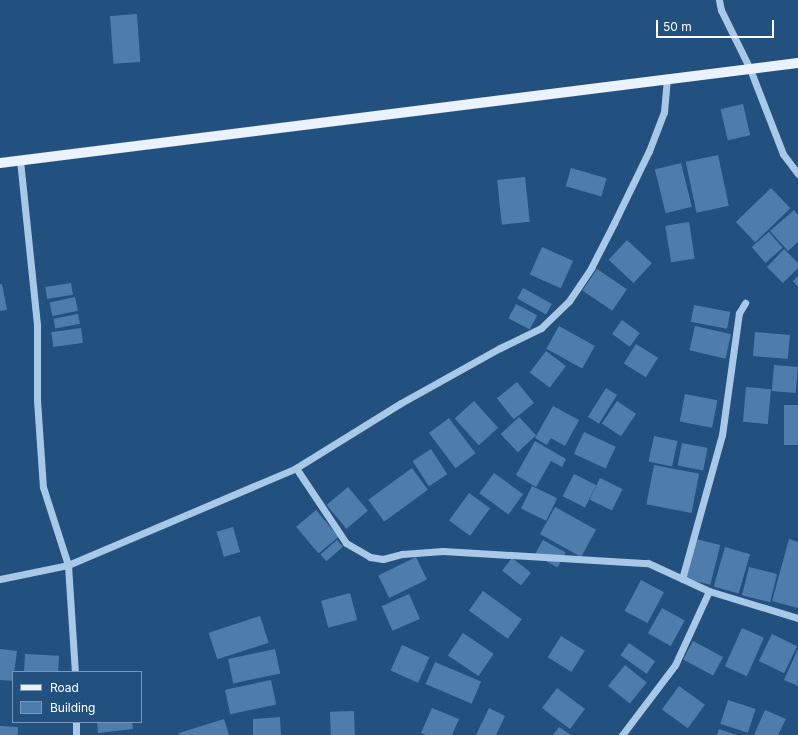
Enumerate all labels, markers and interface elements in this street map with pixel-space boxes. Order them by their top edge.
scale bar [658,12,776,38]
text: 50 m [663,19,692,34]
legend [12,671,142,723]
text: Road [50,680,79,695]
text: Building [50,700,95,715]

